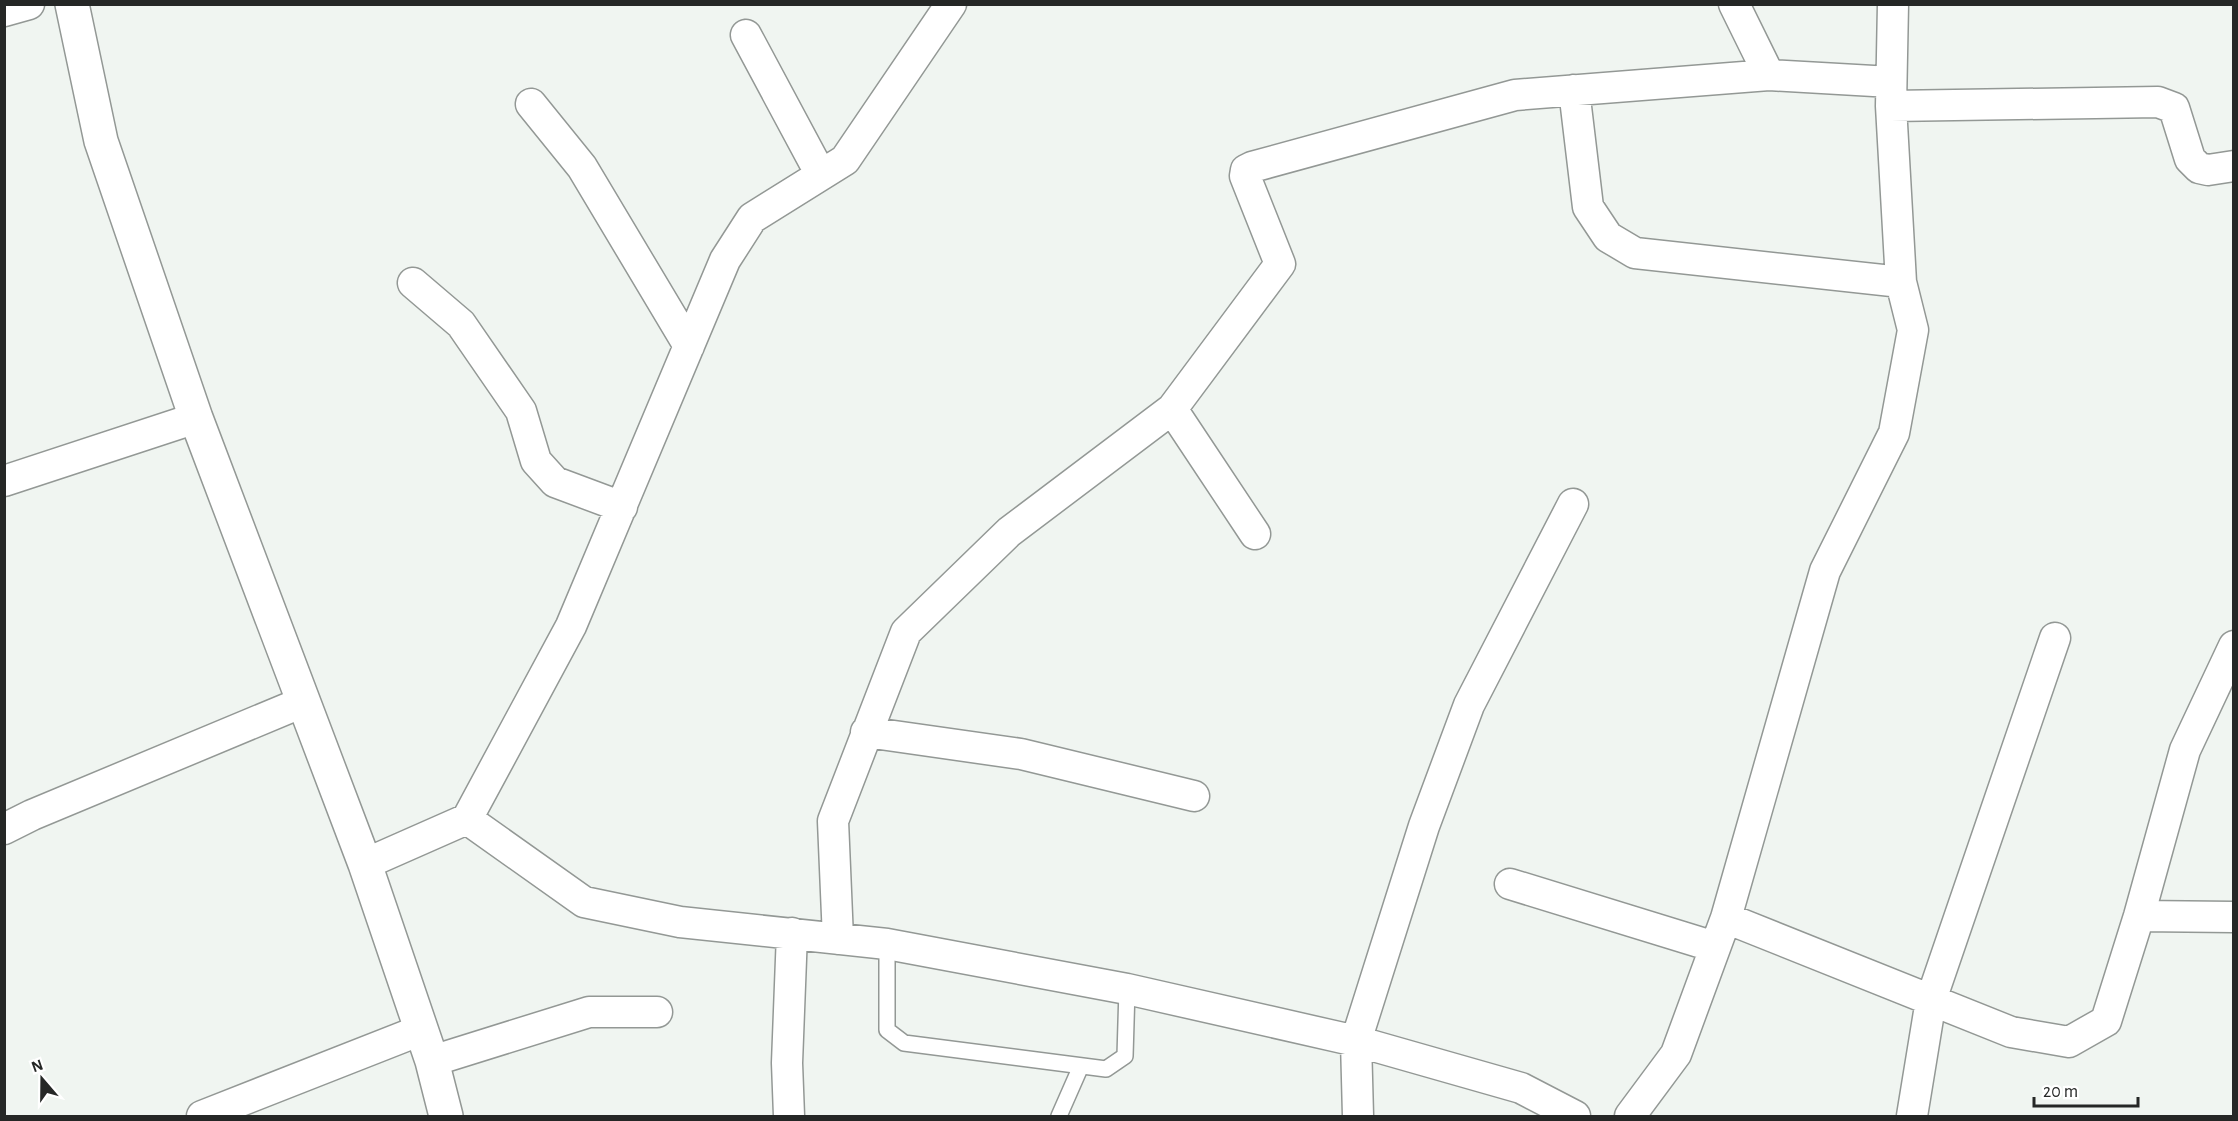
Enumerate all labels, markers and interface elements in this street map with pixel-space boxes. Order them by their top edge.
north arrow [12,1049,72,1109]
text: N [29,1056,45,1075]
scale bar [2034,1070,2138,1108]
text: 20 m [2043,1083,2078,1101]

